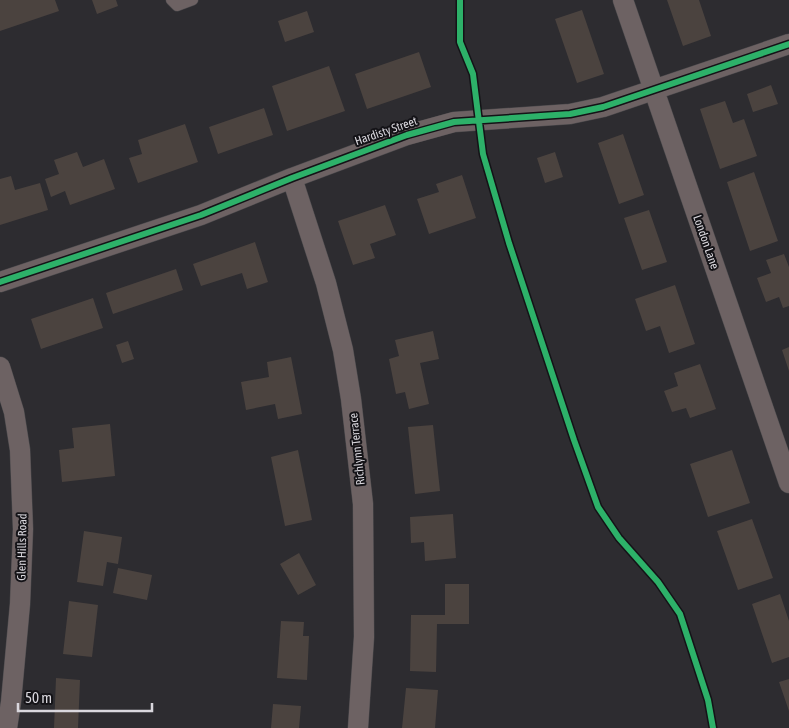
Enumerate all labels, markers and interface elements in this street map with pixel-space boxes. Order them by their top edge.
street label: Hardisty Street [353,114,420,148]
street label: London Lane [690,213,722,271]
street label: Richlynn Terrace [346,412,368,486]
street label: Glen Hills Road [14,513,30,581]
scale bar [18,680,151,712]
text: 50 m [25,689,52,706]

